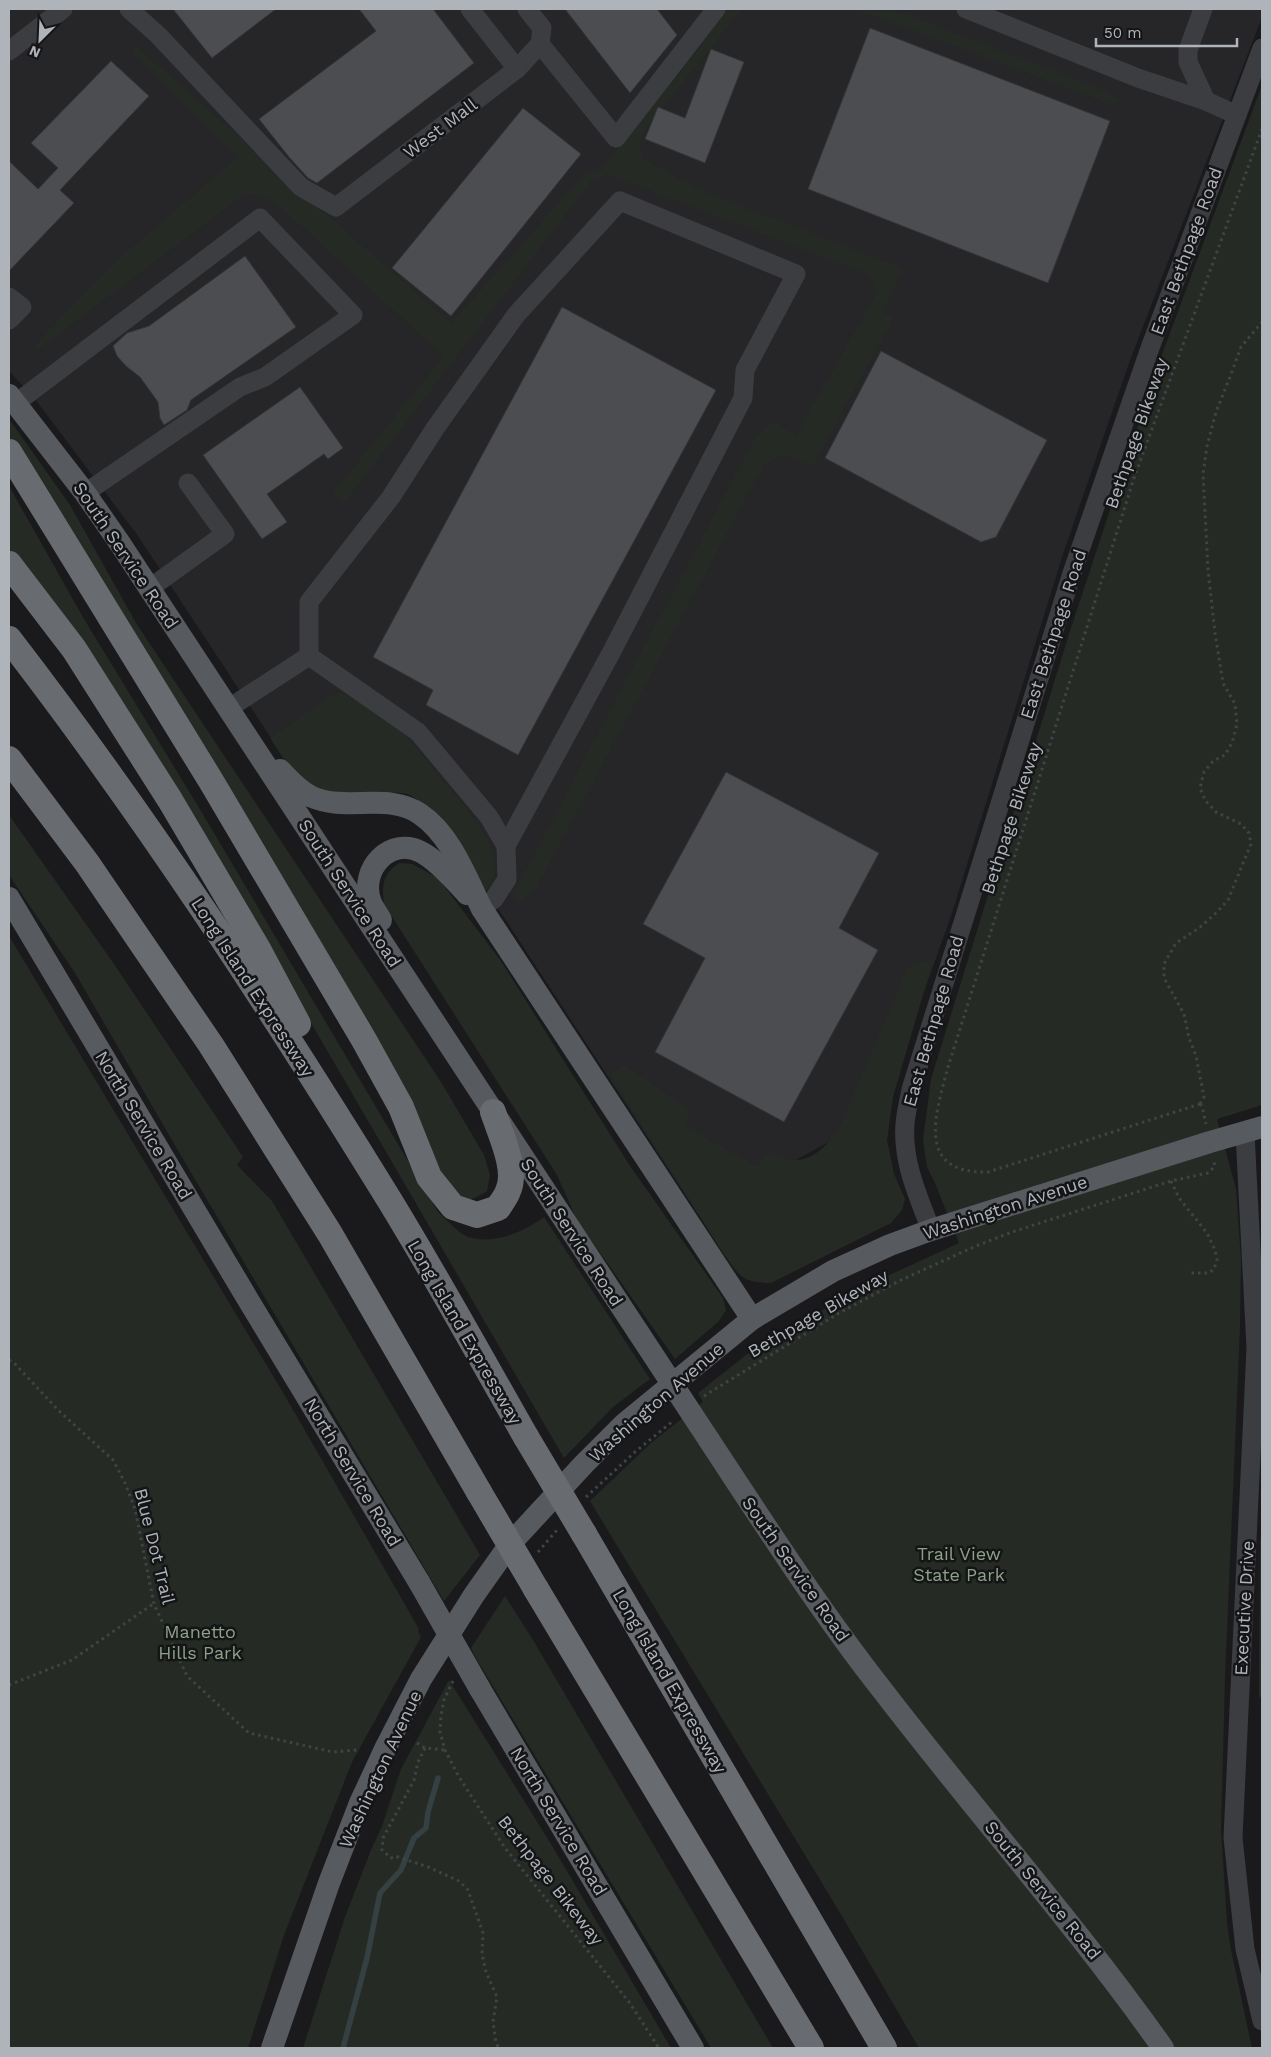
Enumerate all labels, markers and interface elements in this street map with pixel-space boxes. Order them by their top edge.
north arrow [15,15,65,65]
scale bar [1096,15,1237,47]
text: 50 m [1104,24,1141,42]
text: N [27,42,43,61]
street label: West Mall [399,93,481,162]
street label: East Bethpage Road [1146,164,1226,338]
street label: Bethpage Bikeway [1100,354,1172,511]
street label: South Service Road [69,478,183,632]
street label: East Bethpage Road [1016,547,1090,721]
street label: Bethpage Bikeway [977,739,1046,897]
street label: South Service Road [294,815,406,971]
street label: Long Island Expressway [187,894,319,1081]
street label: East Bethpage Road [899,933,967,1109]
street label: North Service Road [91,1047,197,1203]
street label: South Service Road [516,1154,628,1310]
street label: Washington Avenue [920,1171,1090,1243]
street label: Long Island Expressway [404,1236,527,1428]
street label: Bethpage Bikeway [744,1264,893,1362]
street label: Washington Avenue [584,1338,728,1466]
street label: North Service Road [300,1394,406,1550]
street label: Blue Dot Trail [130,1486,180,1607]
street label: South Service Road [738,1492,854,1646]
street label: Executive Drive [1230,1540,1258,1676]
park label: Trail View State Park [913,1543,1005,1585]
street label: Long Island Expressway [609,1585,732,1777]
park label: Manetto Hills Park [158,1621,242,1663]
street label: Washington Avenue [334,1687,426,1851]
street label: North Service Road [506,1743,612,1899]
street label: Bethpage Bikeway [494,1811,609,1949]
street label: South Service Road [981,1816,1105,1964]

